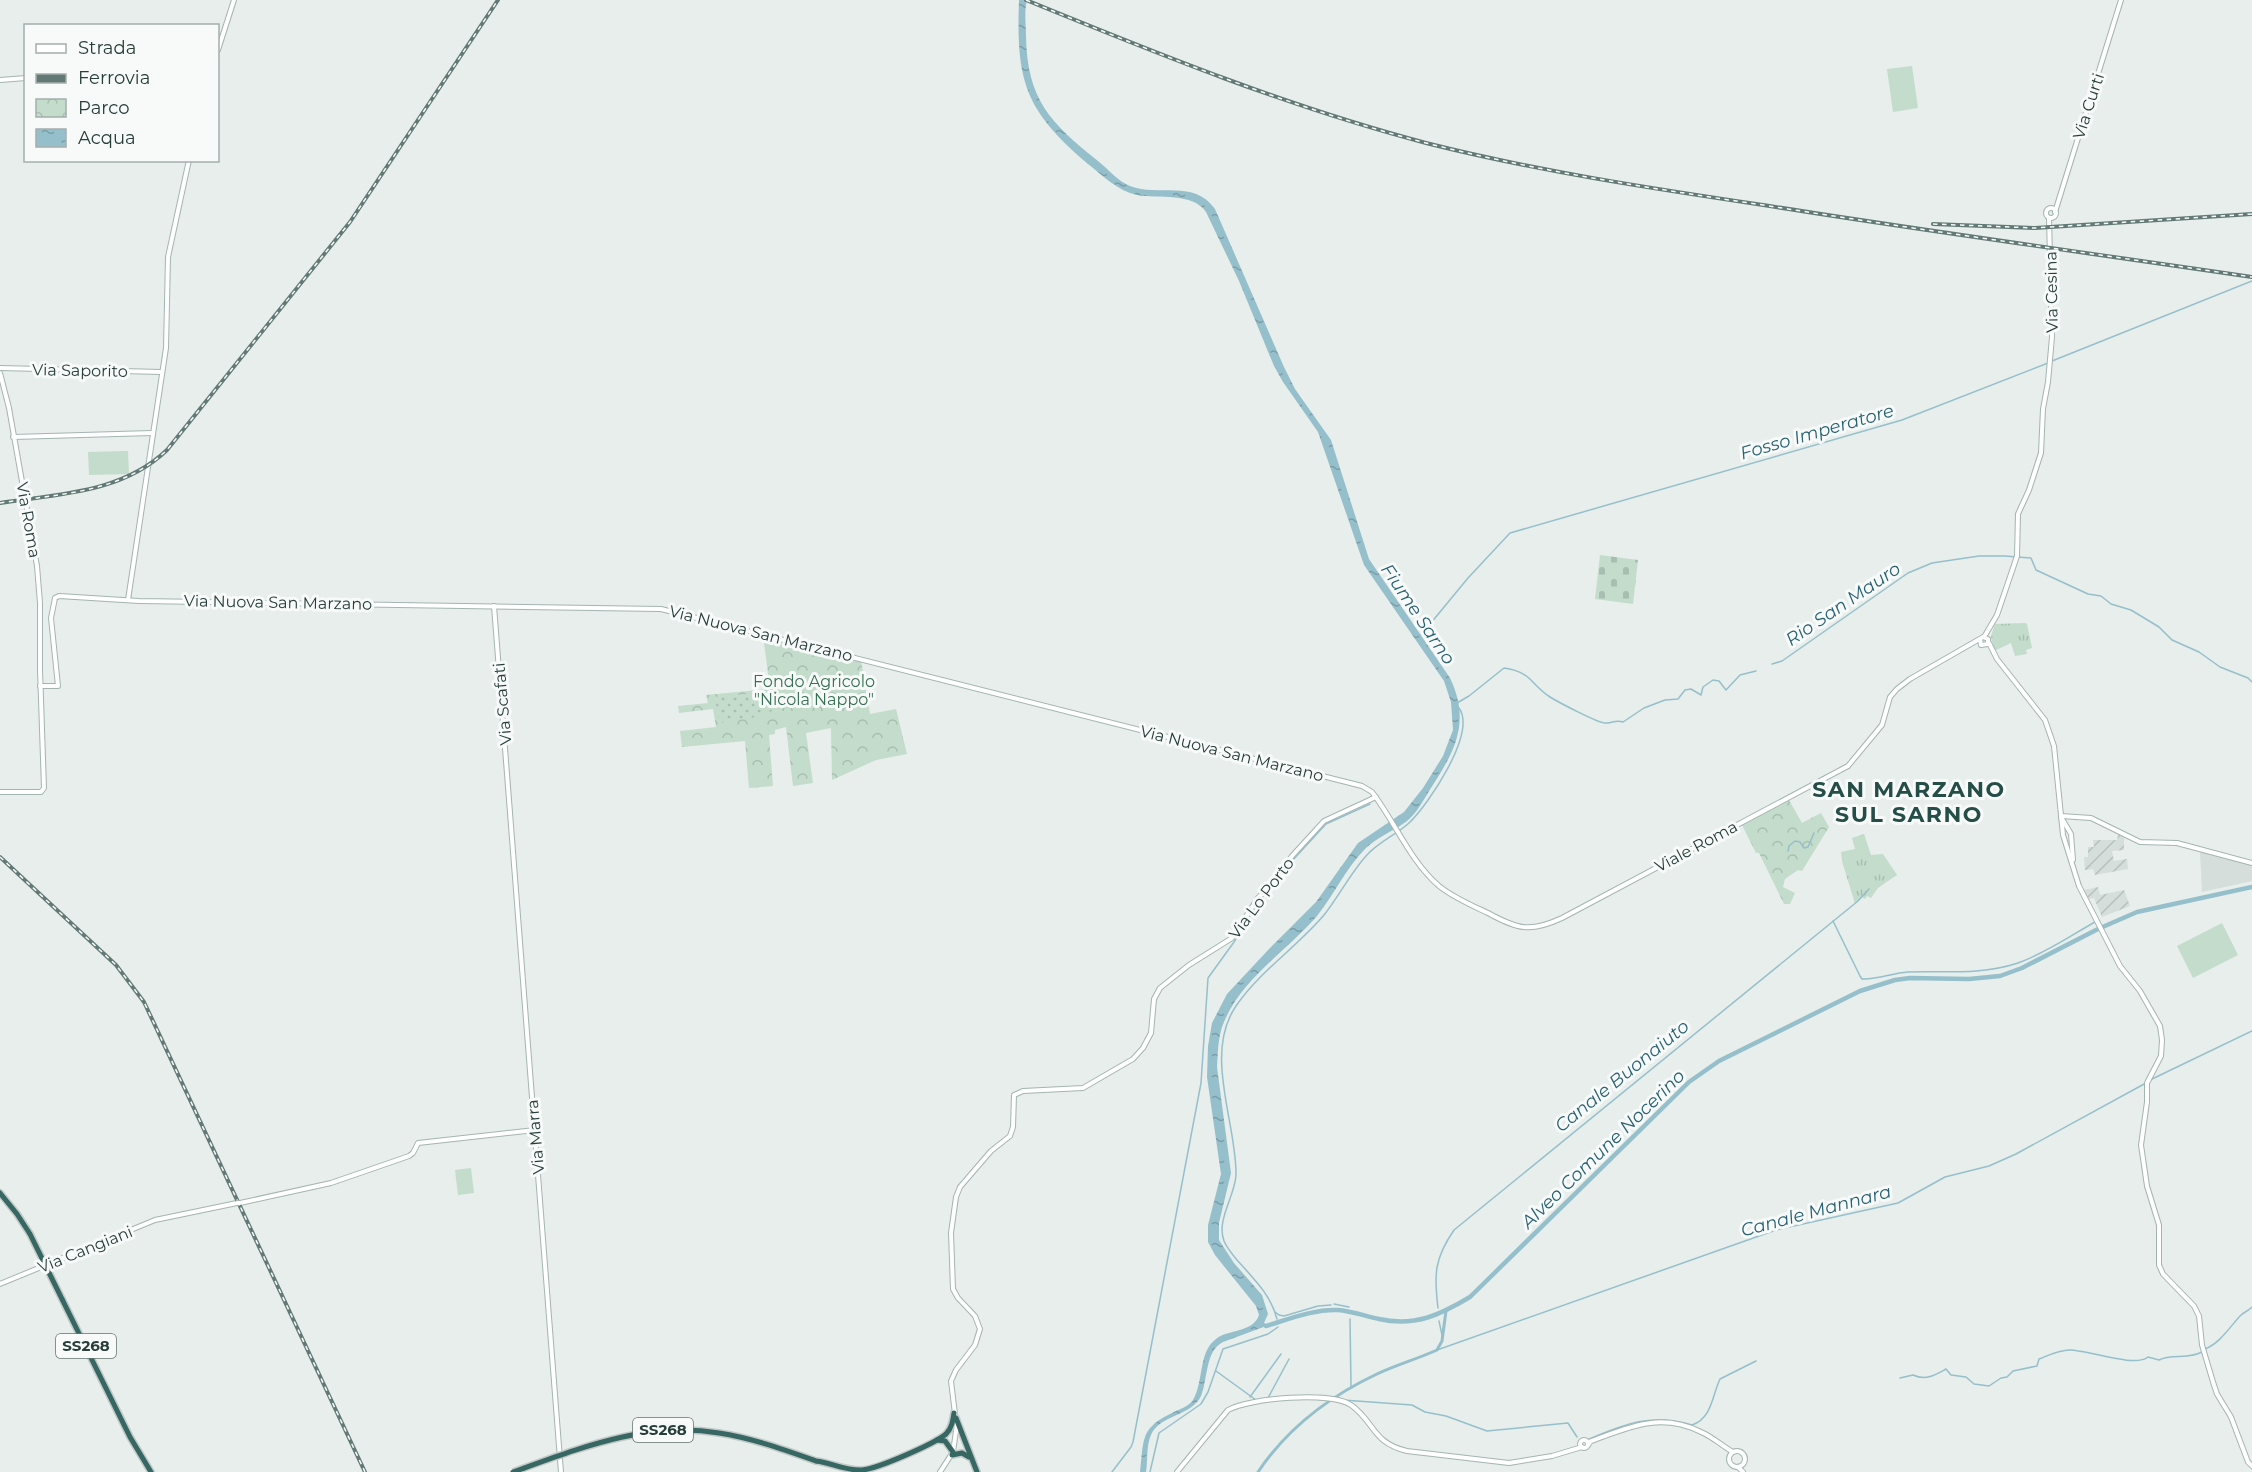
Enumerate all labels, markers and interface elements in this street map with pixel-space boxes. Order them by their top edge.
legend [24,24,219,162]
text: Strada [78,37,136,59]
text: Ferrovia [78,67,150,89]
street label: Via Curti [2069,71,2108,141]
text: Parco [78,97,130,119]
text: Acqua [78,127,136,149]
street label: Via Cesina [2041,251,2062,333]
street label: Via Saporito [32,360,128,381]
water label: Fosso Imperatore [1738,399,1897,464]
street label: Via Roma [12,481,45,560]
water label: Rio San Mauro [1781,557,1905,651]
water label: Fiume Sarno [1376,559,1460,669]
street label: Via Nuova San Marzano [184,591,372,614]
street label: Via Nuova San Marzano [667,601,855,665]
street label: Via Scafati [489,662,516,746]
park label: Fondo Agricolo "Nicola Nappo" [753,672,875,709]
street label: Via Nuova San Marzano [1138,721,1326,785]
district label: SAN MARZANO SUL SARNO [1812,776,2006,828]
street label: Viale Roma [1652,817,1741,876]
street label: Via Lo Porto [1225,854,1298,943]
water label: Canale Buonaiuto [1551,1015,1693,1137]
water label: Alveo Comune Nocerino [1516,1065,1689,1234]
street label: Via Marra [523,1099,548,1175]
water label: Canale Mannara [1738,1180,1894,1242]
street label: Via Cangiani [35,1222,135,1277]
road number: SS268 [56,1334,116,1358]
road number: SS268 [633,1418,693,1442]

